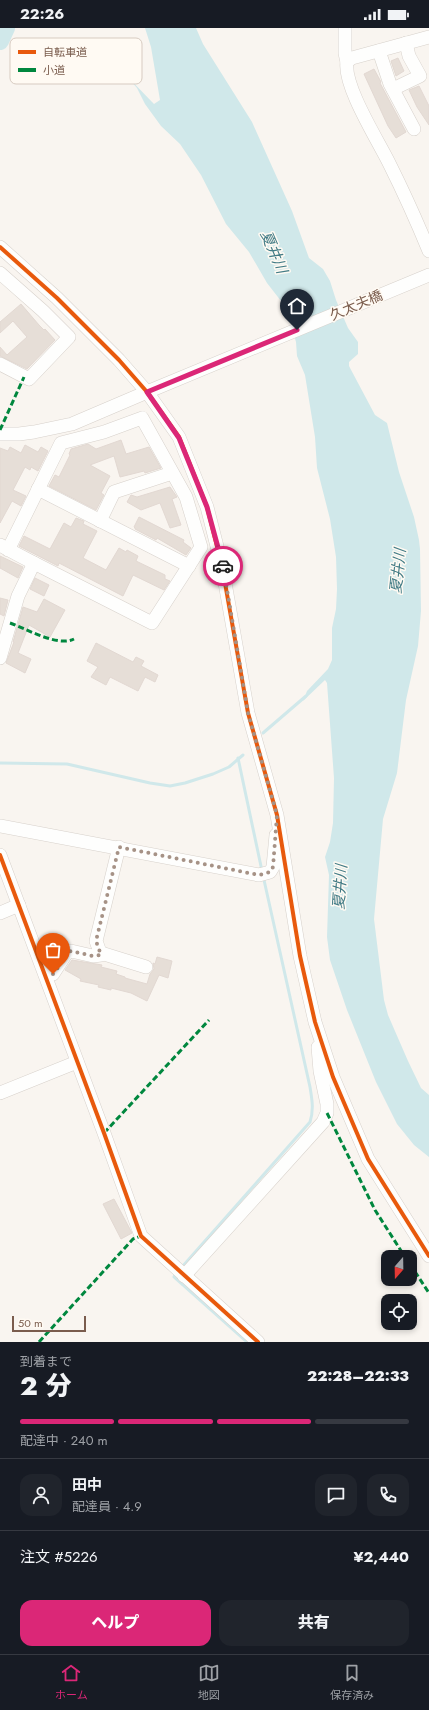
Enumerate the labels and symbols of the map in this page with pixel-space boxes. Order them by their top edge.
legend [10,38,142,84]
text: 自転車道 [43,44,87,60]
text: 小道 [43,62,65,78]
water label: 夏井川 [255,227,294,279]
street label: 久太夫橋 [326,285,386,325]
pin [280,289,314,330]
water label: 夏井川 [385,545,411,595]
courier [203,546,243,586]
water label: 夏井川 [327,862,353,910]
pin [36,933,70,974]
north arrow [381,1250,417,1286]
scale bar [12,1314,86,1333]

